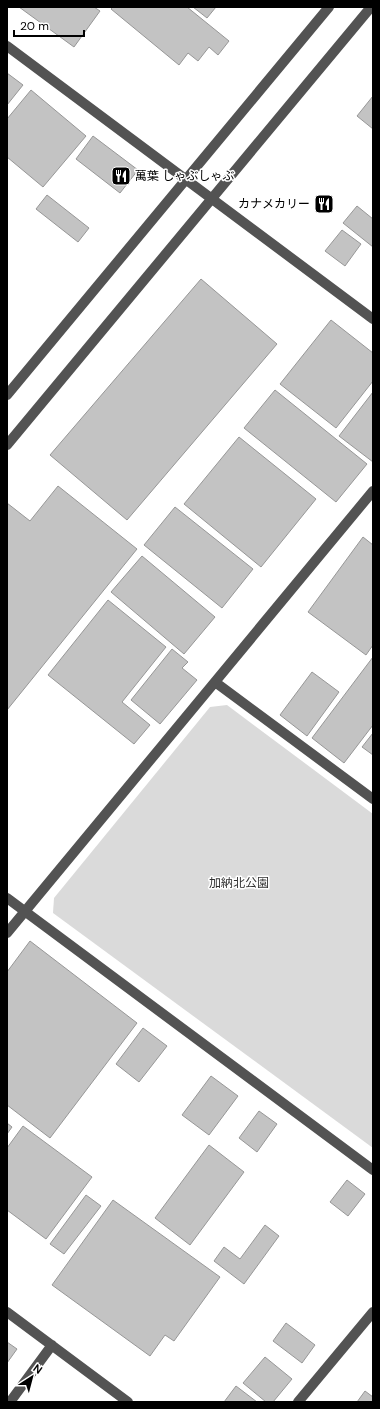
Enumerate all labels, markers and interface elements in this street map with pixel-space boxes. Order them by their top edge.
scale bar [14,12,84,38]
text: 20 m [20,18,49,34]
restaurant icon: 萬葉 しゃぶしゃぶ [110,165,132,187]
place label: 萬葉 しゃぶしゃぶ [135,168,234,184]
restaurant icon: カナメカリー [313,193,335,215]
place label: カナメカリー [238,196,310,212]
park label: 加納北公園 [209,875,269,891]
north arrow [12,1357,52,1397]
text: N [31,1361,45,1377]

